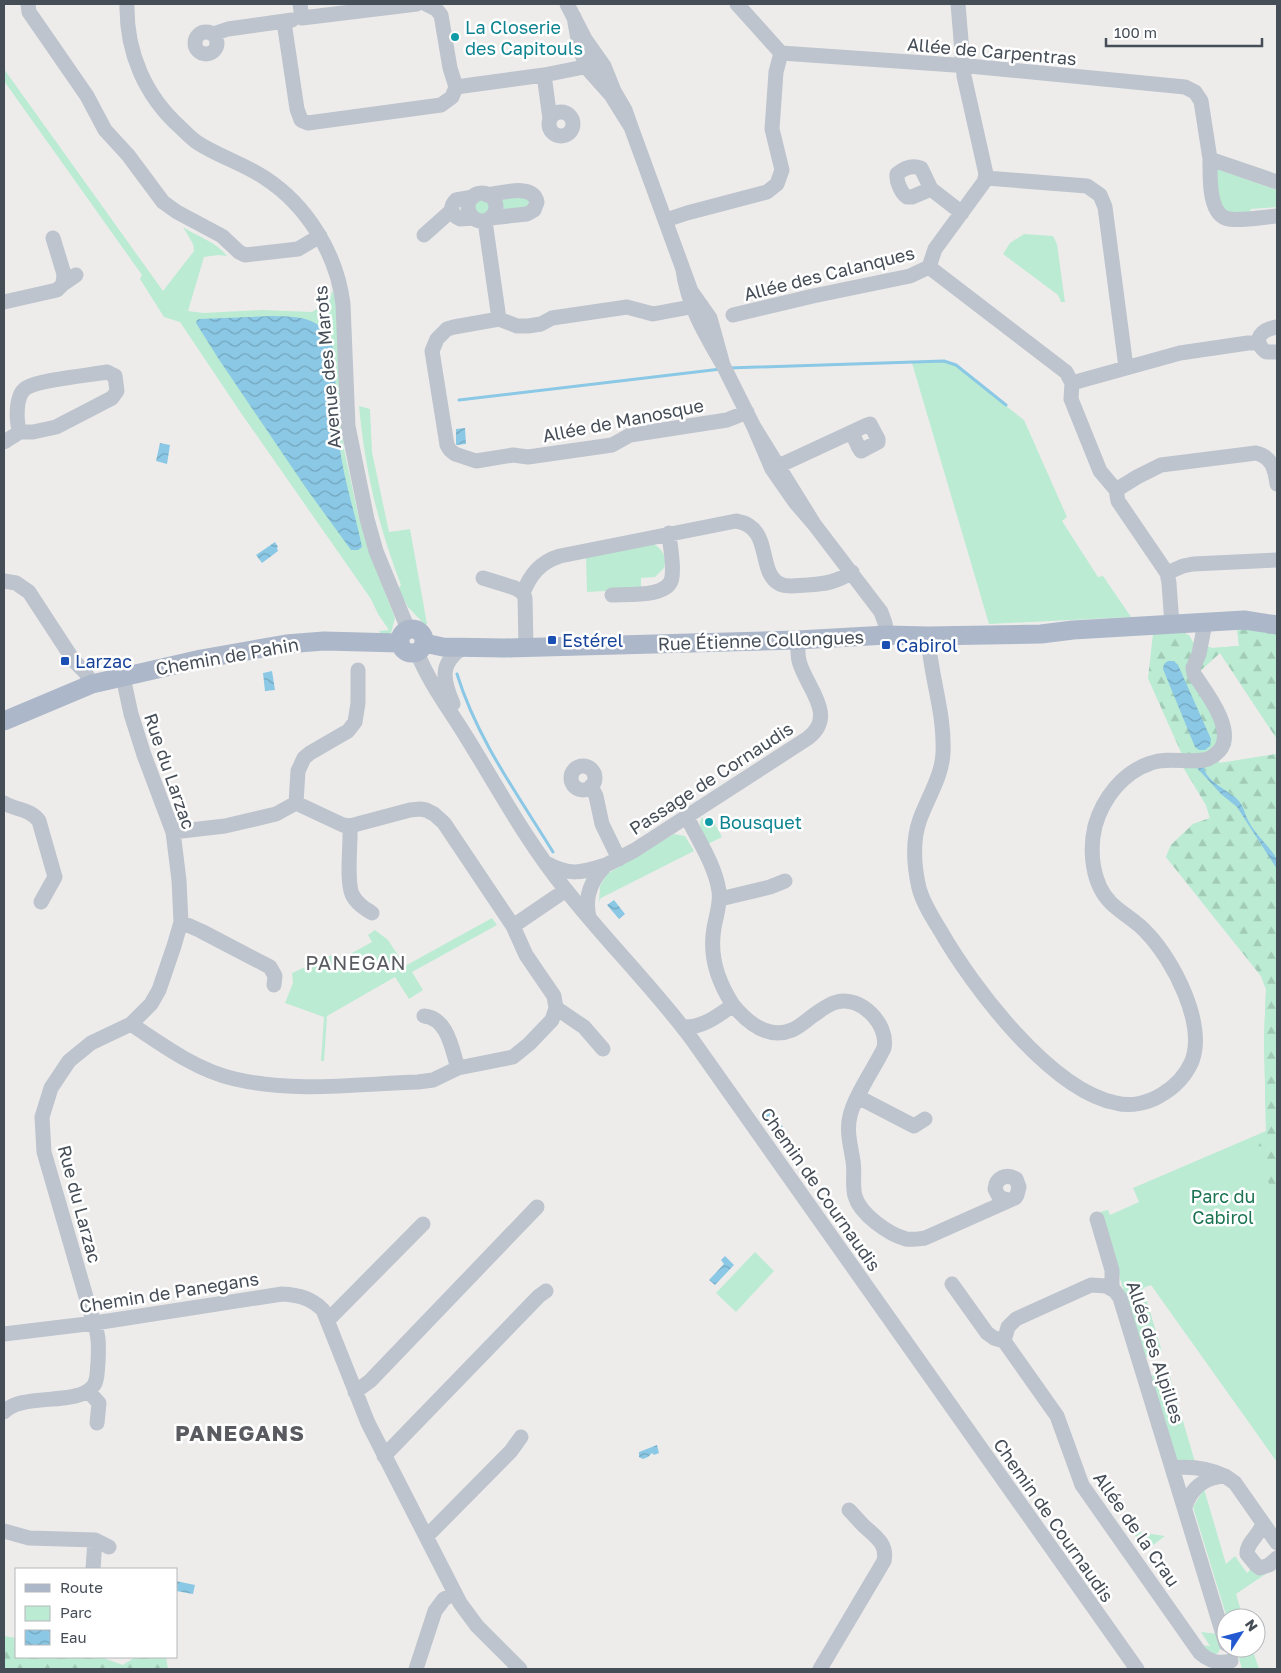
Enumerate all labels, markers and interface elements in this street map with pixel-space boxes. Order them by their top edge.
scale bar [1106,15,1262,47]
place label: La Closerie des Capitouls [465,16,583,59]
text: 100 m [1114,23,1157,41]
marker: La Closerie des Capitouls [449,31,461,43]
street label: Allée de Carpentras [906,33,1078,69]
street label: Allée des Calanques [741,241,917,305]
street label: Avenue des Marots [309,285,345,449]
street label: Allée de Manosque [540,394,706,446]
street label: Rue Étienne Collongues [657,625,865,655]
place label: Estérel [562,629,623,651]
street label: Chemin de Pahin [154,633,300,679]
marker: Estérel [546,634,558,646]
place label: Cabirol [896,634,958,656]
marker: Cabirol [880,639,892,651]
place label: Larzac [75,650,132,672]
marker: Larzac [59,655,71,667]
street label: Rue du Larzac [140,710,200,832]
street label: Passage de Cornaudis [625,717,797,839]
place label: Bousquet [719,811,802,833]
marker: Bousquet [703,816,715,828]
district label: PANEGAN [305,950,407,974]
street label: Chemin de Cournaudis [756,1103,886,1275]
street label: Rue du Larzac [54,1143,106,1266]
park label: Parc du Cabirol [1191,1185,1255,1228]
street label: Chemin de Panegans [78,1267,260,1317]
street label: Allée des Alpilles [1123,1278,1189,1426]
district label: PANEGANS [175,1419,305,1446]
street label: Chemin de Cournaudis [989,1434,1119,1606]
street label: Allée de la Crau [1089,1467,1185,1591]
legend [15,1568,178,1658]
text: Route [60,1578,103,1596]
text: Parc [60,1603,92,1621]
north arrow [1216,1608,1266,1658]
text: N [1242,1616,1262,1634]
text: Eau [60,1628,87,1646]

